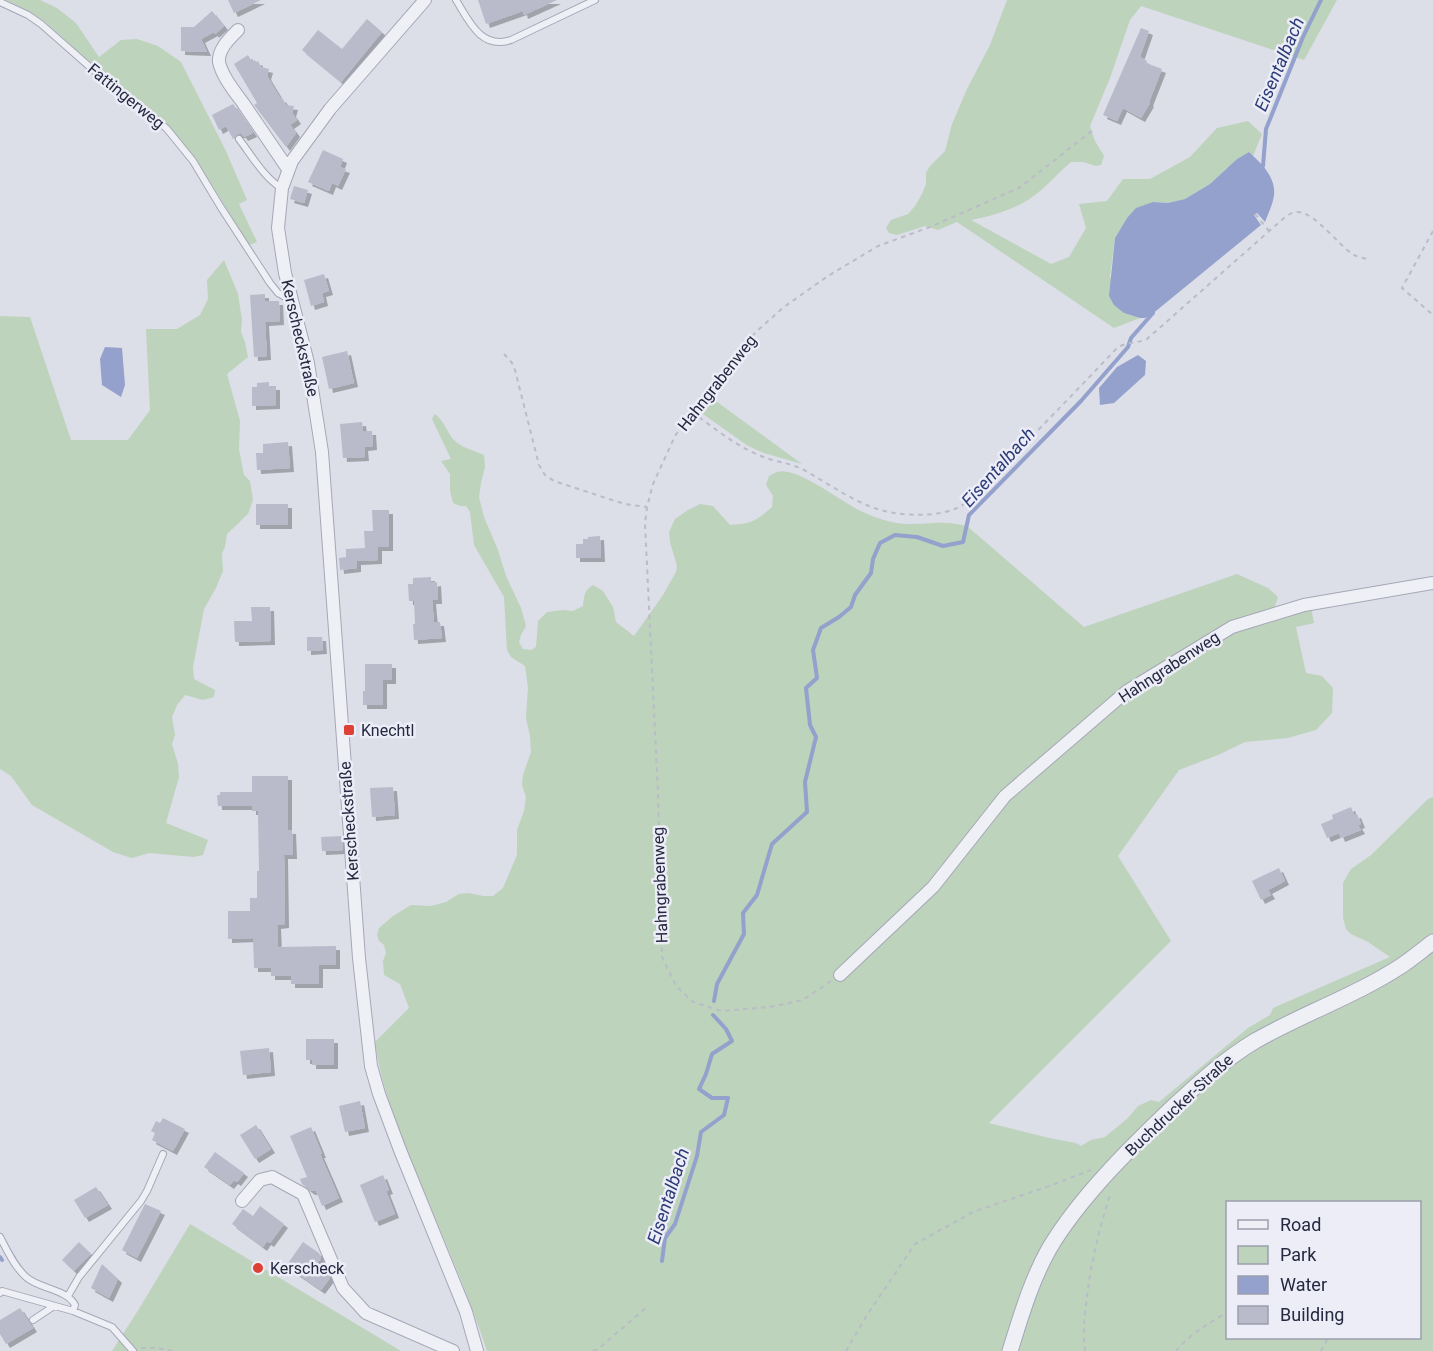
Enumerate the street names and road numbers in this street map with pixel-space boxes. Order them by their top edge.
street label: Fattingerweg [84,59,168,133]
street label: Kerscheckstraße [277,278,323,398]
street label: Hahngrabenweg [674,331,760,435]
street label: Hahngrabenweg [1115,627,1223,707]
street label: Kerscheckstraße [335,761,363,881]
street label: Hahngrabenweg [648,827,672,943]
street label: Buchdrucker-Straße [1121,1050,1237,1160]

